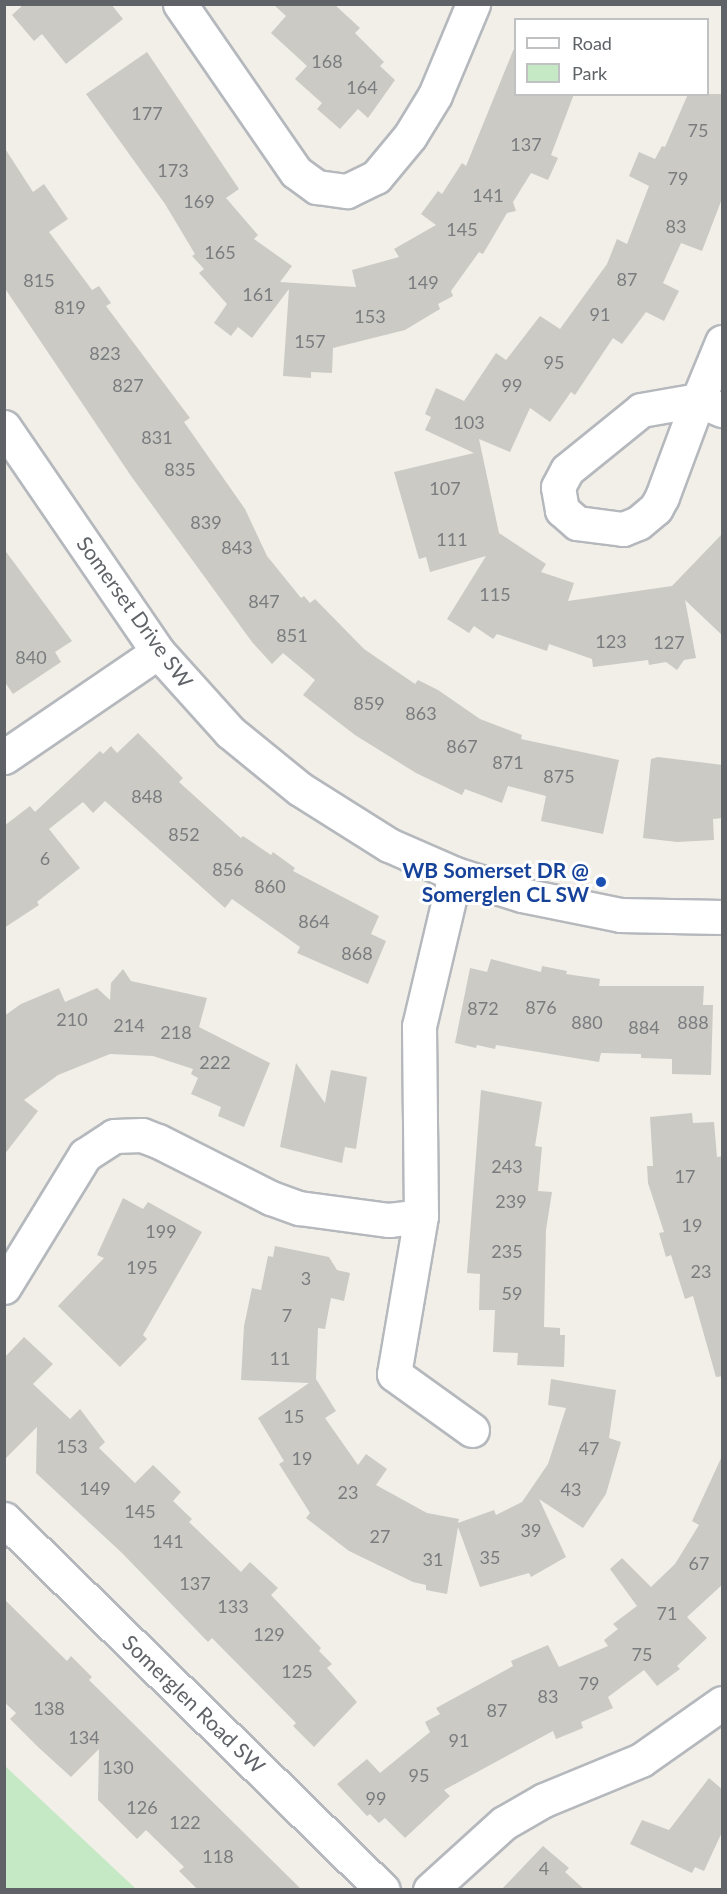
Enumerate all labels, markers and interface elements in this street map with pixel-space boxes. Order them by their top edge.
legend [514,18,709,96]
text: Road [572,32,612,54]
house number: 168 [311,50,343,72]
text: Park [572,62,607,84]
house number: 164 [346,76,378,98]
house number: 177 [131,102,163,124]
house number: 75 [688,119,708,141]
house number: 137 [510,133,542,155]
house number: 173 [157,159,189,181]
house number: 79 [668,167,688,189]
house number: 141 [472,184,504,206]
house number: 169 [183,190,215,212]
house number: 83 [666,215,686,237]
house number: 145 [446,218,478,240]
house number: 165 [204,241,236,263]
house number: 87 [617,268,637,290]
house number: 815 [23,269,55,291]
house number: 149 [407,271,439,293]
house number: 161 [242,283,274,305]
house number: 819 [54,296,86,318]
house number: 91 [590,303,610,325]
house number: 153 [354,305,386,327]
house number: 157 [294,330,326,352]
house number: 823 [89,342,121,364]
house number: 95 [544,351,564,373]
house number: 827 [112,374,144,396]
house number: 99 [502,374,522,396]
house number: 103 [453,411,485,433]
house number: 831 [141,426,173,448]
house number: 835 [164,458,196,480]
house number: 107 [429,477,461,499]
house number: 839 [190,511,222,533]
house number: 111 [436,528,468,550]
street label: Somerset Drive SW [72,531,198,693]
house number: 843 [221,536,253,558]
house number: 115 [479,583,511,605]
house number: 847 [248,590,280,612]
house number: 851 [276,624,308,646]
house number: 123 [595,630,627,652]
house number: 127 [653,631,685,653]
house number: 840 [15,646,47,668]
house number: 859 [353,692,385,714]
house number: 863 [405,702,437,724]
house number: 867 [446,735,478,757]
house number: 871 [492,751,524,773]
house number: 875 [543,765,575,787]
house number: 848 [131,785,163,807]
house number: 852 [168,823,200,845]
house number: 6 [40,847,50,869]
place label: WB Somerset DR @ Somerglen CL SW [402,857,589,907]
house number: 856 [212,858,244,880]
house number: 860 [254,875,286,897]
marker: WB Somerset DR @ Somerglen CL SW [594,875,608,889]
house number: 864 [298,910,330,932]
house number: 868 [341,942,373,964]
house number: 876 [525,996,557,1018]
house number: 872 [467,997,499,1019]
house number: 210 [56,1008,88,1030]
house number: 880 [571,1011,603,1033]
house number: 888 [677,1011,709,1033]
house number: 214 [113,1014,145,1036]
house number: 884 [628,1016,660,1038]
house number: 218 [160,1021,192,1043]
house number: 222 [199,1051,231,1073]
house number: 243 [491,1155,523,1177]
house number: 17 [675,1165,695,1187]
house number: 239 [495,1190,527,1212]
house number: 19 [682,1214,702,1236]
house number: 199 [145,1220,177,1242]
house number: 235 [491,1240,523,1262]
house number: 195 [126,1256,158,1278]
house number: 23 [691,1260,711,1282]
house number: 3 [301,1267,311,1289]
house number: 59 [502,1282,522,1304]
house number: 7 [282,1304,292,1326]
house number: 11 [270,1347,290,1369]
house number: 15 [284,1405,304,1427]
house number: 153 [56,1435,88,1457]
house number: 47 [579,1437,599,1459]
house number: 19 [292,1447,312,1469]
house number: 149 [79,1477,111,1499]
house number: 43 [561,1478,581,1500]
house number: 23 [338,1481,358,1503]
house number: 145 [124,1500,156,1522]
house number: 39 [521,1519,541,1541]
house number: 27 [370,1525,390,1547]
house number: 141 [152,1530,184,1552]
house number: 35 [480,1546,500,1568]
house number: 31 [423,1548,443,1570]
house number: 67 [689,1552,709,1574]
house number: 137 [179,1572,211,1594]
house number: 133 [217,1595,249,1617]
house number: 71 [657,1602,677,1624]
house number: 129 [253,1623,285,1645]
street label: Somerglen Road SW [118,1630,270,1778]
house number: 75 [632,1643,652,1665]
house number: 125 [281,1660,313,1682]
house number: 79 [579,1672,599,1694]
house number: 83 [538,1685,558,1707]
house number: 138 [33,1697,65,1719]
house number: 87 [487,1699,507,1721]
house number: 134 [68,1726,100,1748]
house number: 91 [449,1729,469,1751]
house number: 130 [102,1756,134,1778]
house number: 95 [409,1764,429,1786]
house number: 99 [366,1787,386,1809]
house number: 126 [126,1796,158,1818]
house number: 122 [169,1811,201,1833]
house number: 118 [202,1845,234,1867]
house number: 4 [539,1857,549,1879]

